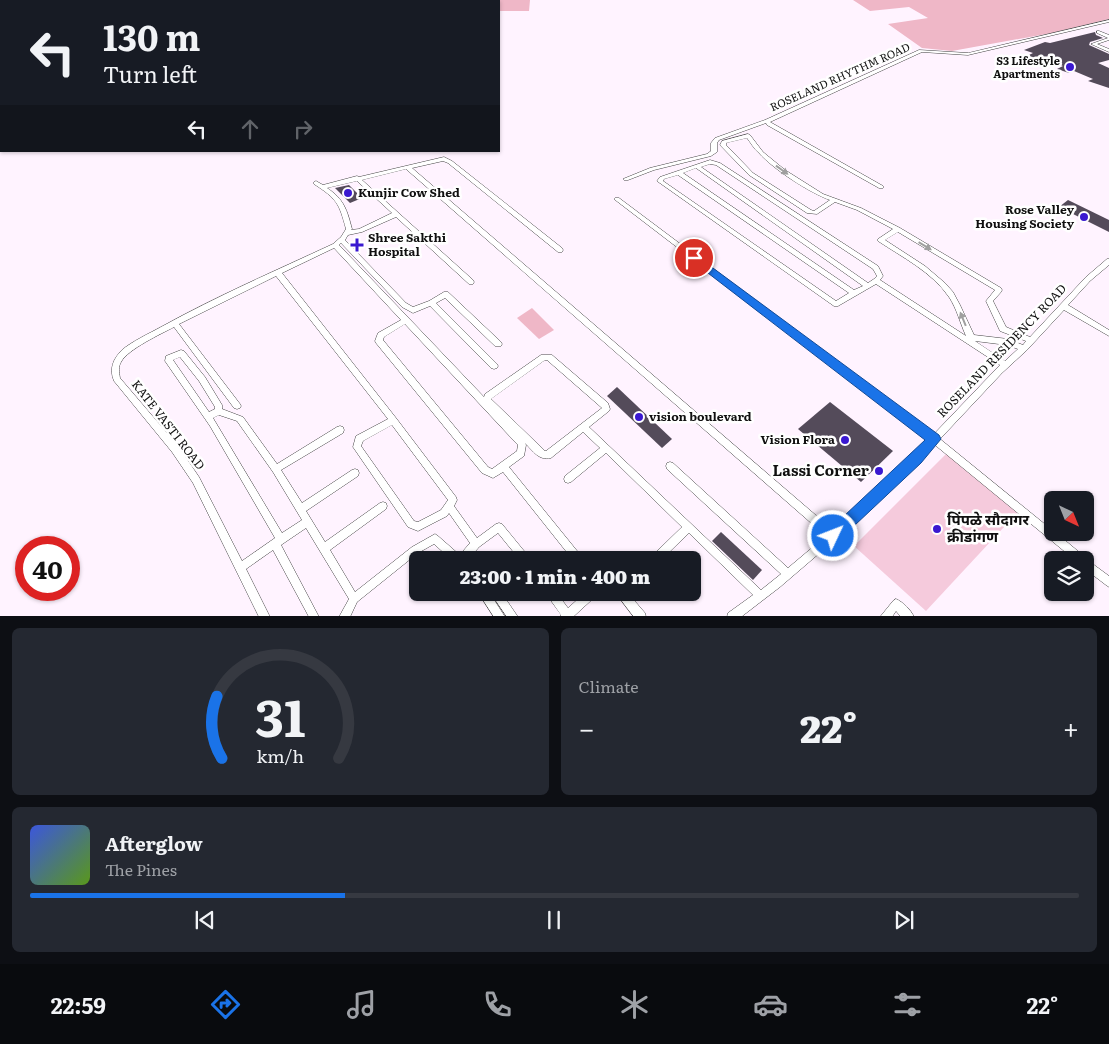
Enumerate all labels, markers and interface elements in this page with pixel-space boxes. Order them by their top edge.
text: 130 m [103,10,200,62]
icon: left [20,20,85,85]
street label: ROSELAND RHYTHM ROAD [767,38,912,114]
place label: S3 Lifestyle Apartments [993,52,1061,81]
text: Turn left [103,57,197,90]
marker: S3 Lifestyle Apartments [1064,61,1076,73]
icon: left [183,115,211,143]
icon: ahead [236,115,264,143]
icon: right [289,115,317,143]
one-way arrow [775,165,789,175]
place label: Kunjir Cow Shed [358,183,460,201]
marker: Kunjir Cow Shed [342,187,354,199]
place label: Rose Valley Housing Society [975,200,1075,232]
marker: Rose Valley Housing Society [1078,211,1090,223]
place label: Shree Sakthi Hospital [368,228,447,260]
pin [673,237,715,279]
marker: Shree Sakthi Hospital [350,238,364,252]
one-way arrow [919,241,932,250]
icon: arrive [680,244,708,272]
street label: ROSELAND RESIDENCY ROAD [932,280,1070,421]
one-way arrow [958,312,966,326]
street label: KATE VASTI ROAD [128,376,210,473]
place label: vision boulevard [649,407,752,425]
marker: vision boulevard [633,411,645,423]
place label: Vision Flora [761,430,835,448]
marker: Vision Flora [839,434,851,446]
place label: Lassi Corner [773,458,869,481]
marker: Lassi Corner [873,465,885,477]
north arrow [1044,491,1094,541]
map controls [1044,491,1094,601]
place label: पिंपळे सौदागर क्रीडांगण [947,507,1030,547]
position arrow [806,509,858,561]
marker: पिंपळे सौदागर क्रीडांगण [931,523,943,535]
speed limit sign: 40 [15,536,80,601]
button: layers [1044,551,1094,601]
text: 23:00 · 1 min · 400 m [460,562,650,590]
text: Climate [579,674,639,698]
text: 31 [255,676,306,753]
text: 22° [800,698,857,755]
text: − [579,706,595,748]
text: + [1063,706,1079,748]
text: km/h [256,742,304,769]
text: Afterglow [105,829,203,857]
text: The Pines [105,857,177,881]
icon: previous [191,906,219,934]
icon: pause [540,906,568,934]
icon: next [890,906,918,934]
icon: directions [208,987,243,1022]
icon: music [344,987,379,1022]
icon: phone [480,987,515,1022]
icon: climate [617,987,652,1022]
icon: car [753,987,788,1022]
icon: filters [890,987,925,1022]
text: 22:59 [51,988,106,1021]
text: 22° [1026,988,1058,1021]

